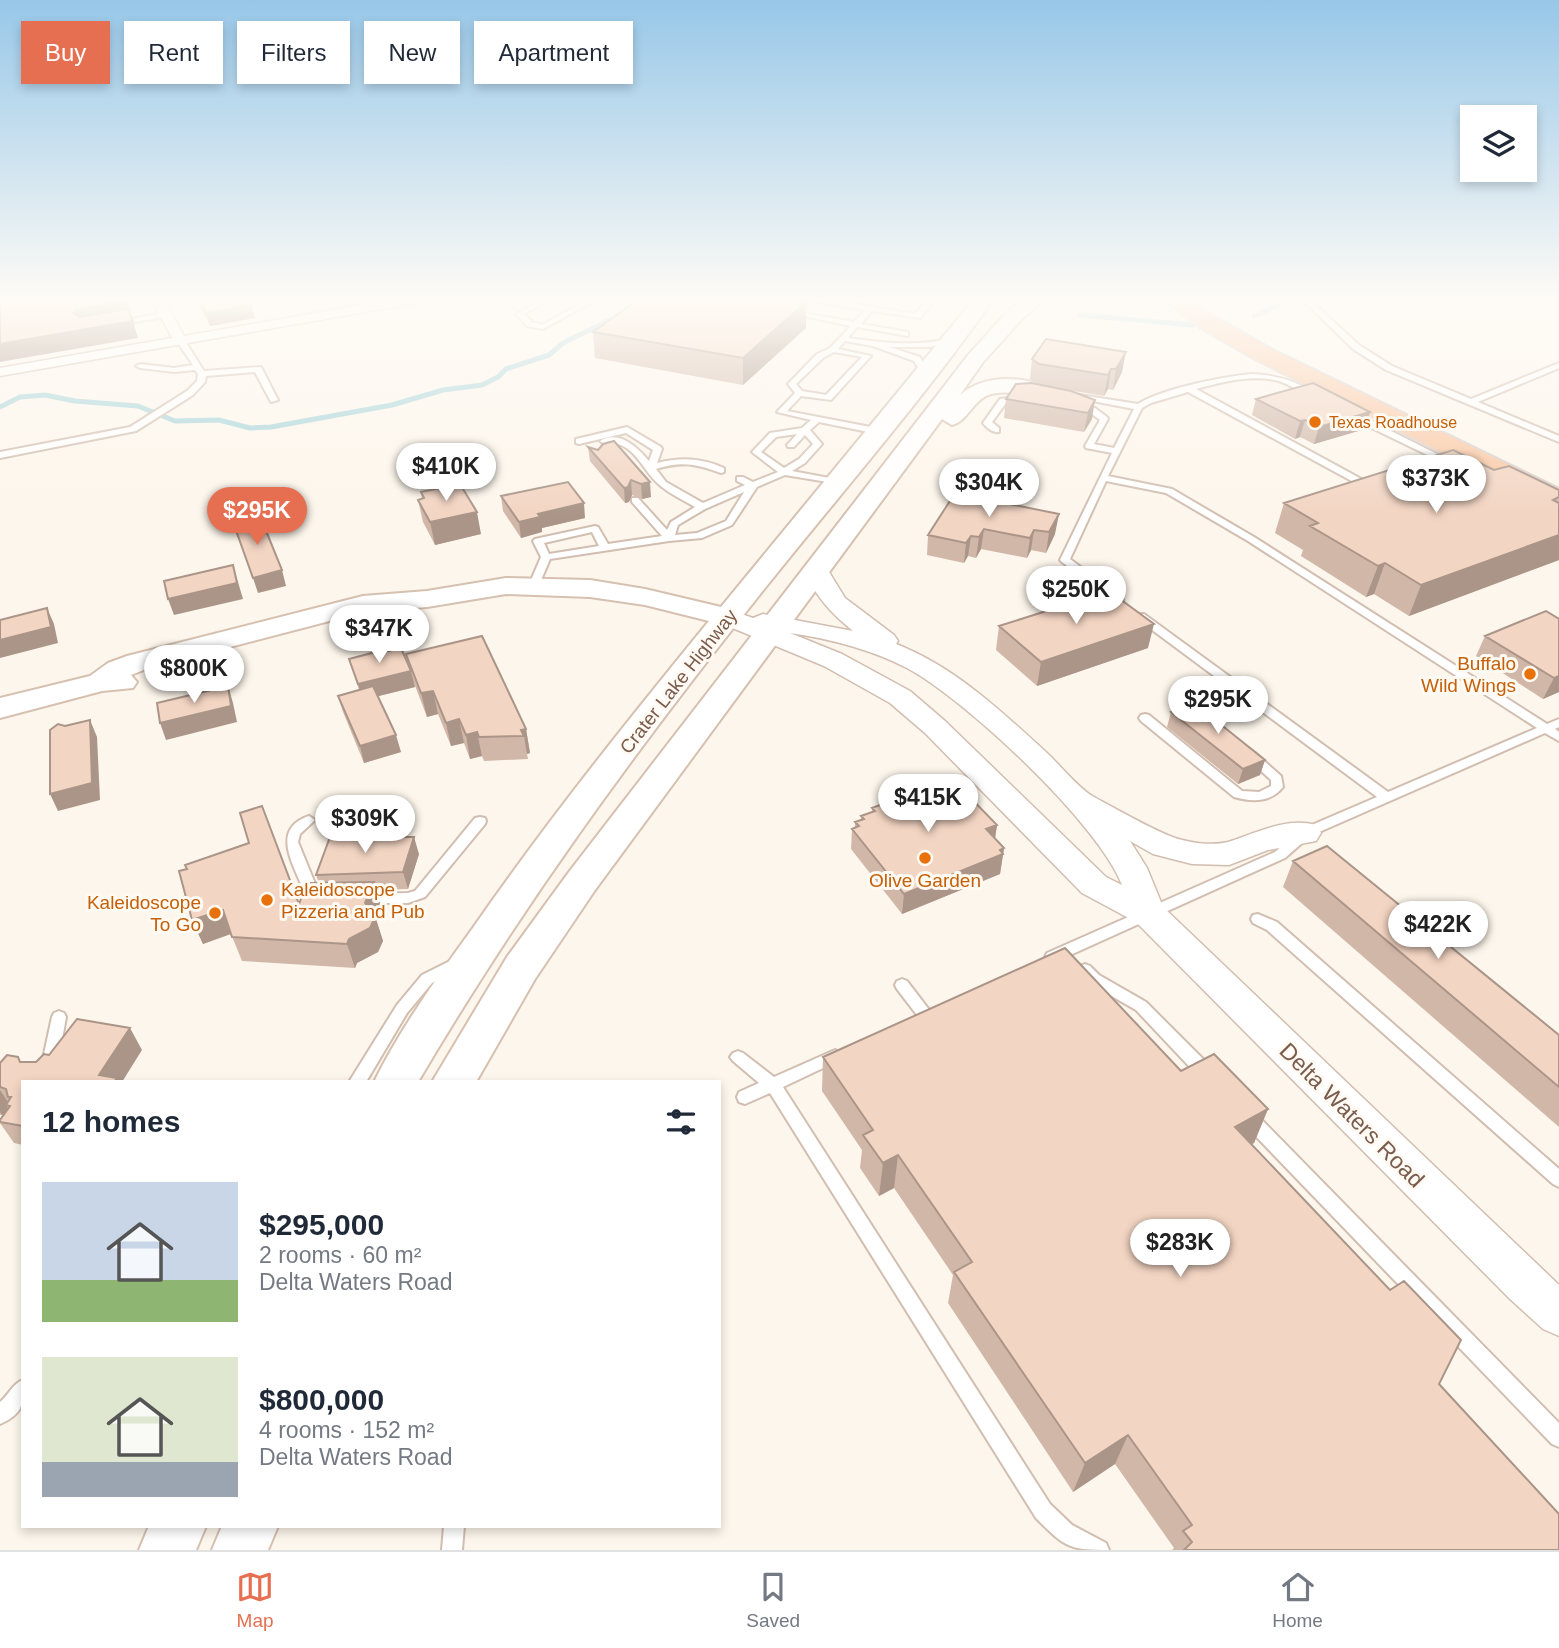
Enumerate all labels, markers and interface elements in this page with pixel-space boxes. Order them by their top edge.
chip: Buy [21,21,110,84]
chip: Rent [124,21,223,84]
chip: Filters [237,21,350,84]
chip: New [364,21,460,84]
chip: Apartment [474,21,633,84]
map controls [1460,105,1537,182]
button: layers [1460,105,1537,182]
marker: Texas Roadhouse [1307,414,1323,430]
place label: Texas Roadhouse [1329,414,1457,431]
pin: $410K [397,444,495,503]
text: $410K [412,453,480,479]
pin: $373K [1387,456,1485,515]
pin: $304K [940,460,1038,519]
text: $373K [1402,465,1470,491]
text: $304K [955,469,1023,495]
pin: $295K [208,488,306,547]
text: $295K [223,497,291,523]
pin: $250K [1027,566,1125,626]
text: $250K [1042,576,1110,602]
street label: Crater Lake Highway [616,605,742,758]
pin: $347K [330,606,428,665]
text: $347K [345,615,413,641]
pin: $800K [145,646,243,705]
place label: Buffalo Wild Wings [1421,653,1516,696]
text: $800K [160,655,228,681]
marker: Buffalo Wild Wings [1522,666,1538,682]
pin: $295K [1169,676,1267,736]
text: $295K [1184,686,1252,712]
pin: $415K [879,774,977,834]
text: $415K [894,784,962,810]
pin: $309K [316,796,414,855]
text: $309K [331,805,399,831]
marker: Olive Garden [917,850,933,866]
place label: Olive Garden [869,870,981,891]
place label: Kaleidoscope Pizzeria and Pub [281,879,425,922]
place label: Kaleidoscope To Go [87,892,201,935]
marker: Kaleidoscope Pizzeria and Pub [259,892,275,908]
pin: $422K [1389,902,1487,961]
marker: Kaleidoscope To Go [207,905,223,921]
text: $422K [1404,911,1472,937]
street label: Delta Waters Road [1274,1037,1430,1193]
icon: filters [662,1103,700,1141]
text: 12 homes [42,1105,180,1138]
text: $295,000 [259,1208,384,1241]
icon: home [98,1210,182,1294]
pin: $283K [1131,1220,1229,1279]
text: $283K [1146,1229,1214,1255]
text: 2 rooms · 60 m² [259,1242,421,1268]
text: Delta Waters Road [259,1269,452,1295]
text: $800,000 [259,1383,384,1416]
icon: home [98,1385,182,1469]
text: 4 rooms · 152 m² [259,1417,434,1443]
text: Delta Waters Road [259,1444,452,1470]
tab: Map [236,1568,274,1632]
tab: Saved [746,1568,800,1632]
tab: Home [1272,1568,1323,1632]

